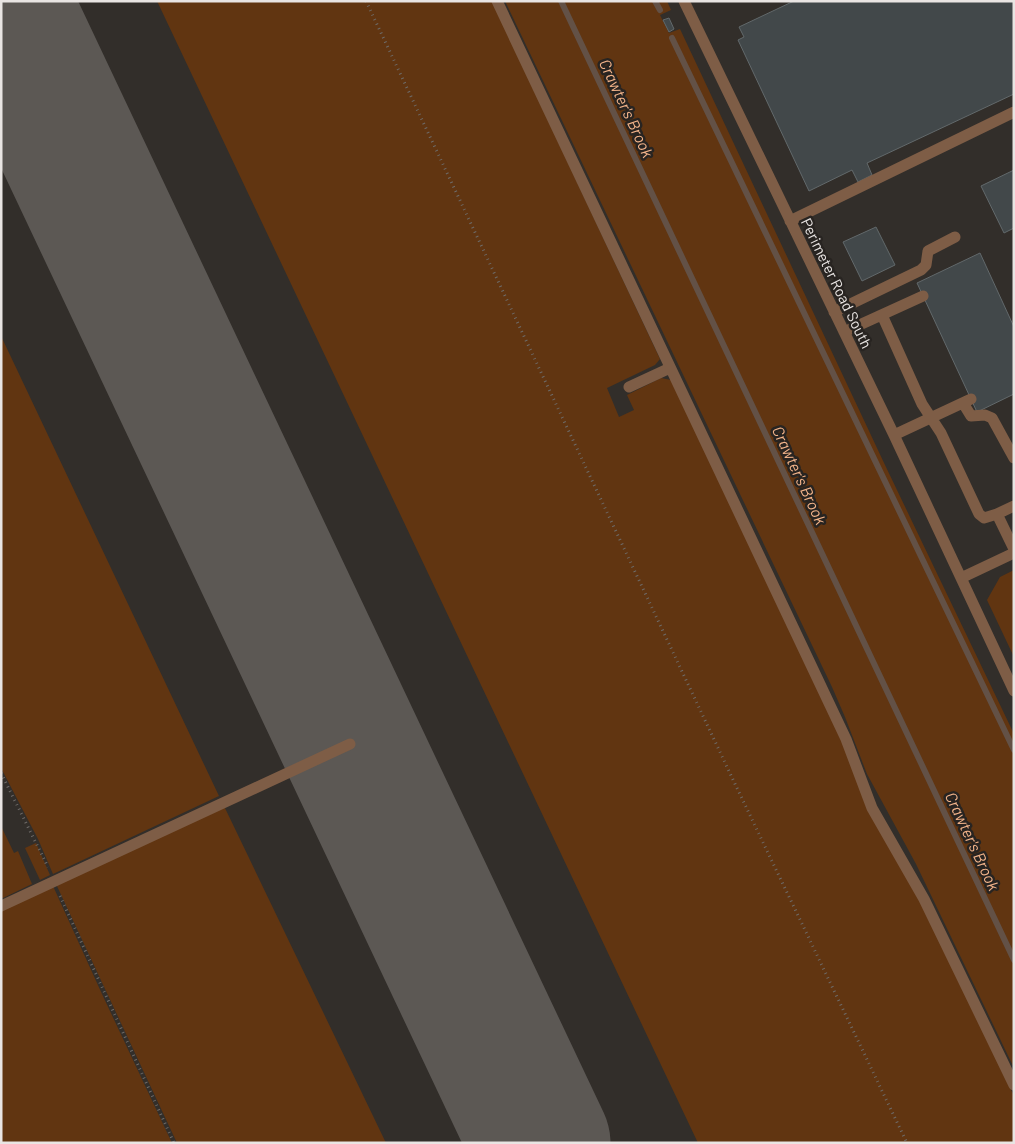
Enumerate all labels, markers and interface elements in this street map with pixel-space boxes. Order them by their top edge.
water label: Crawter's Brook [596,56,658,160]
street label: Perimeter Road South [798,215,876,351]
water label: Crawter's Brook [769,423,831,527]
water label: Crawter's Brook [942,789,1004,893]

